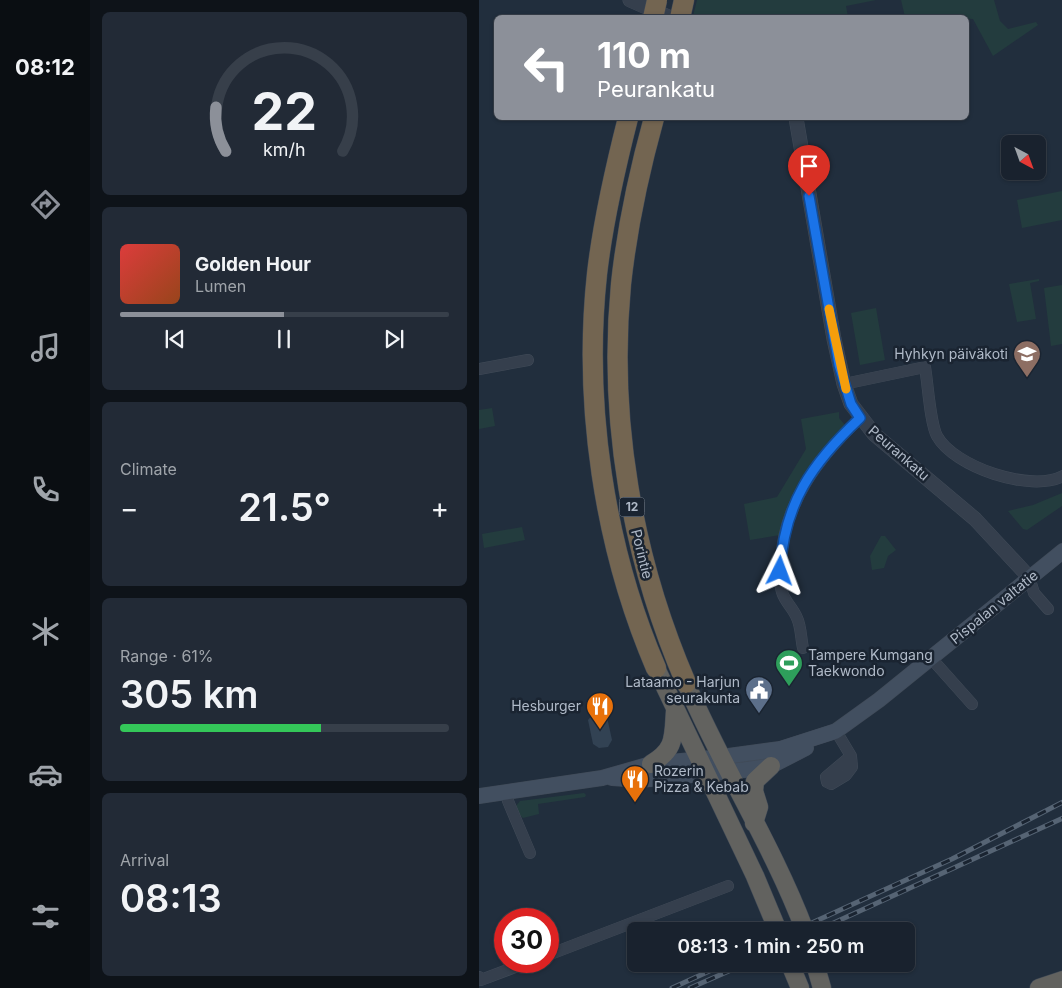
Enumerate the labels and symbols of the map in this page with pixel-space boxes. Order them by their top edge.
north arrow [1001,135,1047,180]
pin [788,145,830,196]
school or university icon: Hyhkyn päiväkoti [1012,339,1042,378]
place label: Hyhkyn päiväkoti [894,345,1008,362]
street label: Peurankatu [865,422,933,484]
road number: 12 [619,498,645,516]
street label: Porintie [628,527,657,580]
position arrow [753,544,805,596]
street label: Pispalan valtatie [947,566,1041,647]
place label: Tampere Kumgang Taekwondo [808,646,933,679]
sports icon: Tampere Kumgang Taekwondo [774,648,804,687]
place label: Lataamo - Harjun seurakunta [625,673,740,706]
public building icon: Lataamo - Harjun seurakunta [744,675,774,714]
restaurant icon: Hesburger [585,691,615,730]
place label: Hesburger [511,697,581,714]
place label: Rozerin Pizza & Kebab [654,762,749,795]
restaurant icon: Rozerin Pizza & Kebab [620,764,650,803]
speed limit sign: 30 [494,908,559,973]

